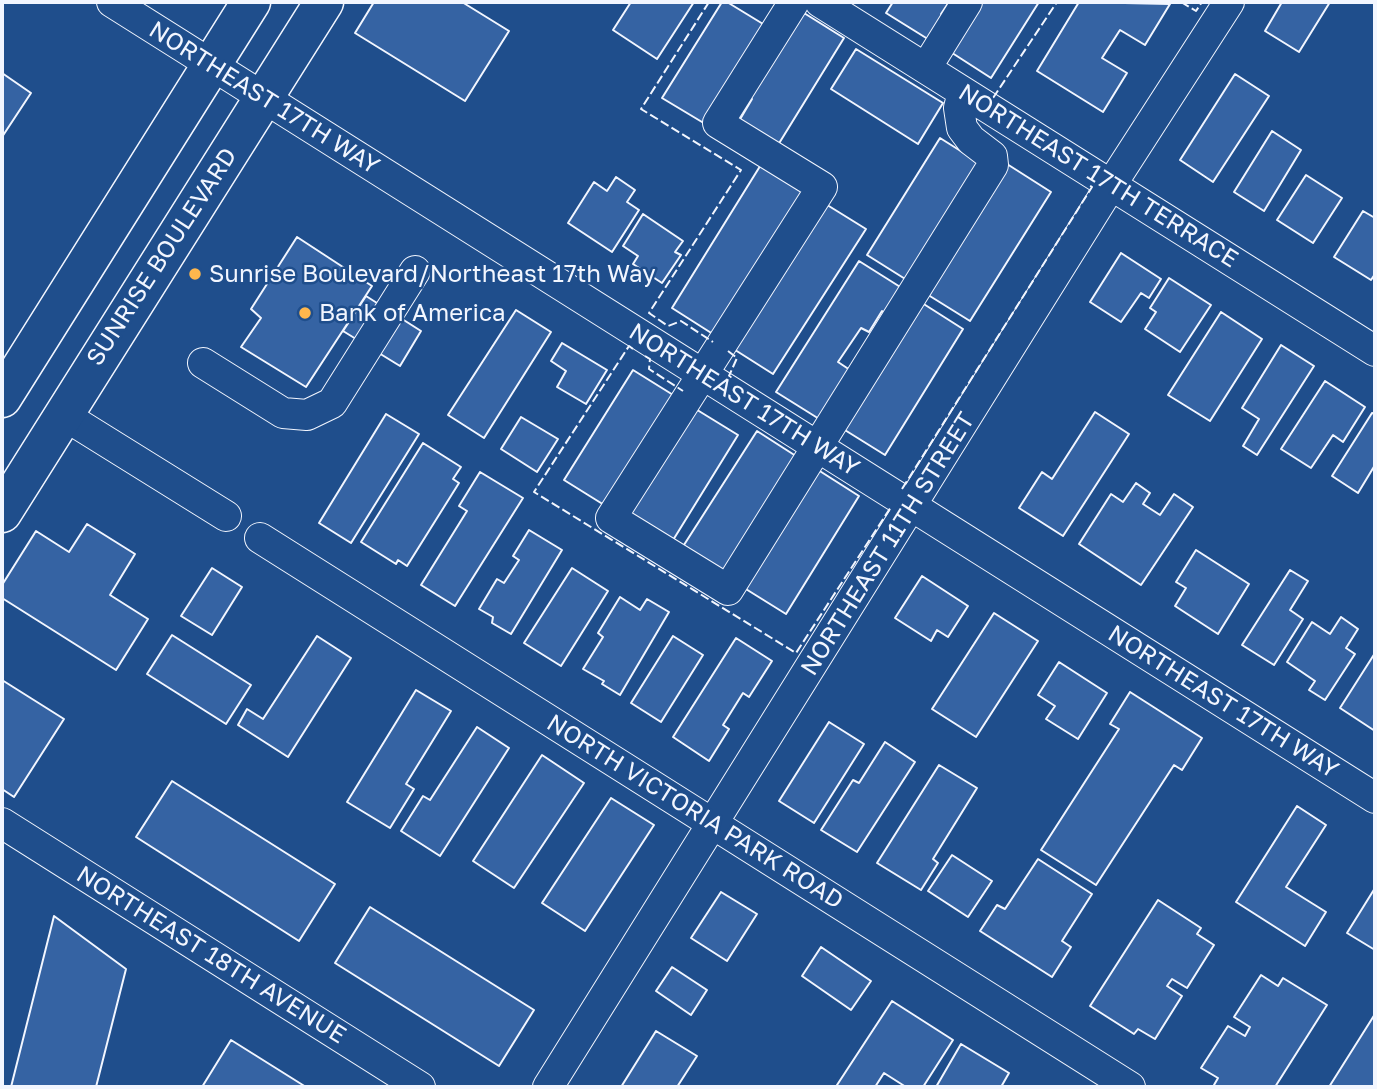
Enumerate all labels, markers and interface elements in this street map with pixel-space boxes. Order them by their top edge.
street label: NORTHEAST 17TH WAY [144,15,384,181]
street label: NORTHEAST 17TH TERRACE [953,78,1243,274]
street label: SUNRISE BOULEVARD [81,143,243,371]
place label: Sunrise Boulevard/Northeast 17th Way [209,260,656,288]
marker: Sunrise Boulevard/Northeast 17th Way [187,266,203,282]
place label: Bank of America [319,299,506,327]
marker: Bank of America [297,305,313,321]
street label: NORTHEAST 17TH WAY [624,317,864,483]
street label: NORTHEAST 11TH STREET [795,407,981,681]
street label: NORTHEAST 17TH WAY [1103,619,1343,785]
street label: NORTH VICTORIA PARK ROAD [542,709,848,915]
street label: NORTHEAST 18TH AVENUE [71,860,351,1050]

